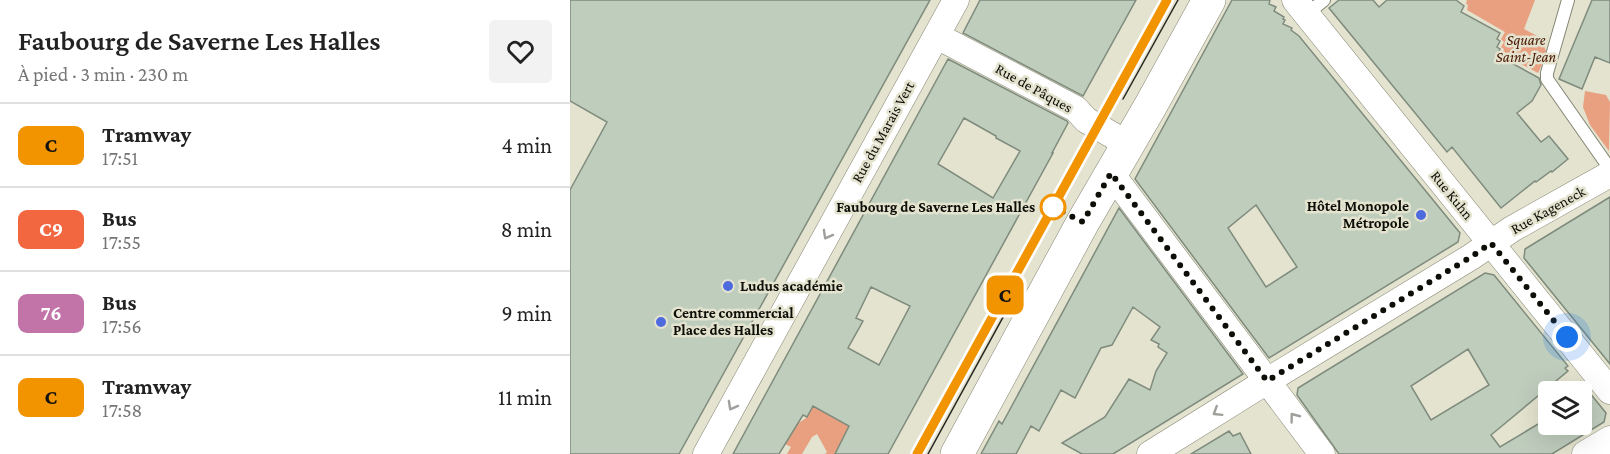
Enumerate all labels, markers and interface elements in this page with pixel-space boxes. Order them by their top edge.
button: heart [489,20,552,83]
text: Faubourg de Saverne Les Halles [18,25,380,56]
park label: Square Saint-Jean [1496,32,1557,66]
street label: Rue de Pâques [992,60,1075,117]
text: À pied · 3 min · 230 m [18,63,188,85]
street label: Rue du Marais Vert [849,78,918,185]
text: Tramway [102,122,191,147]
text: C [45,133,57,157]
text: 4 min [501,133,552,158]
text: 17:51 [102,147,138,169]
street label: Rue Kuhn [1428,167,1476,223]
street label: Rue Kageneck [1508,183,1589,238]
marker: Faubourg de Saverne Les Halles [1040,194,1066,220]
place label: Hôtel Monopole Métropole [1307,198,1409,231]
place label: Faubourg de Saverne Les Halles [836,199,1035,215]
text: Bus [102,206,136,231]
marker: Hôtel Monopole Métropole [1414,208,1428,222]
text: C9 [39,217,63,241]
text: 8 min [501,217,552,242]
one-way arrow [822,229,834,239]
text: 17:55 [102,231,141,253]
line badge: C [986,276,1024,314]
place label: Ludus académie [740,278,843,294]
marker: Ludus académie [721,279,735,293]
text: C [999,283,1011,307]
text: Bus [102,290,136,315]
text: 76 [40,301,62,325]
text: 9 min [501,301,552,326]
place label: Centre commercial Place des Halles [673,305,794,338]
text: 17:56 [102,315,142,337]
marker: Centre commercial Place des Halles [654,315,668,329]
your location [1552,322,1582,352]
text: Tramway [102,374,191,399]
map controls [1538,381,1592,435]
button: layers [1538,381,1592,435]
text: C [45,385,57,409]
text: 11 min [498,385,552,410]
text: 17:58 [102,399,142,421]
one-way arrow [728,399,739,410]
one-way arrow [1213,404,1223,416]
one-way arrow [1291,413,1302,424]

